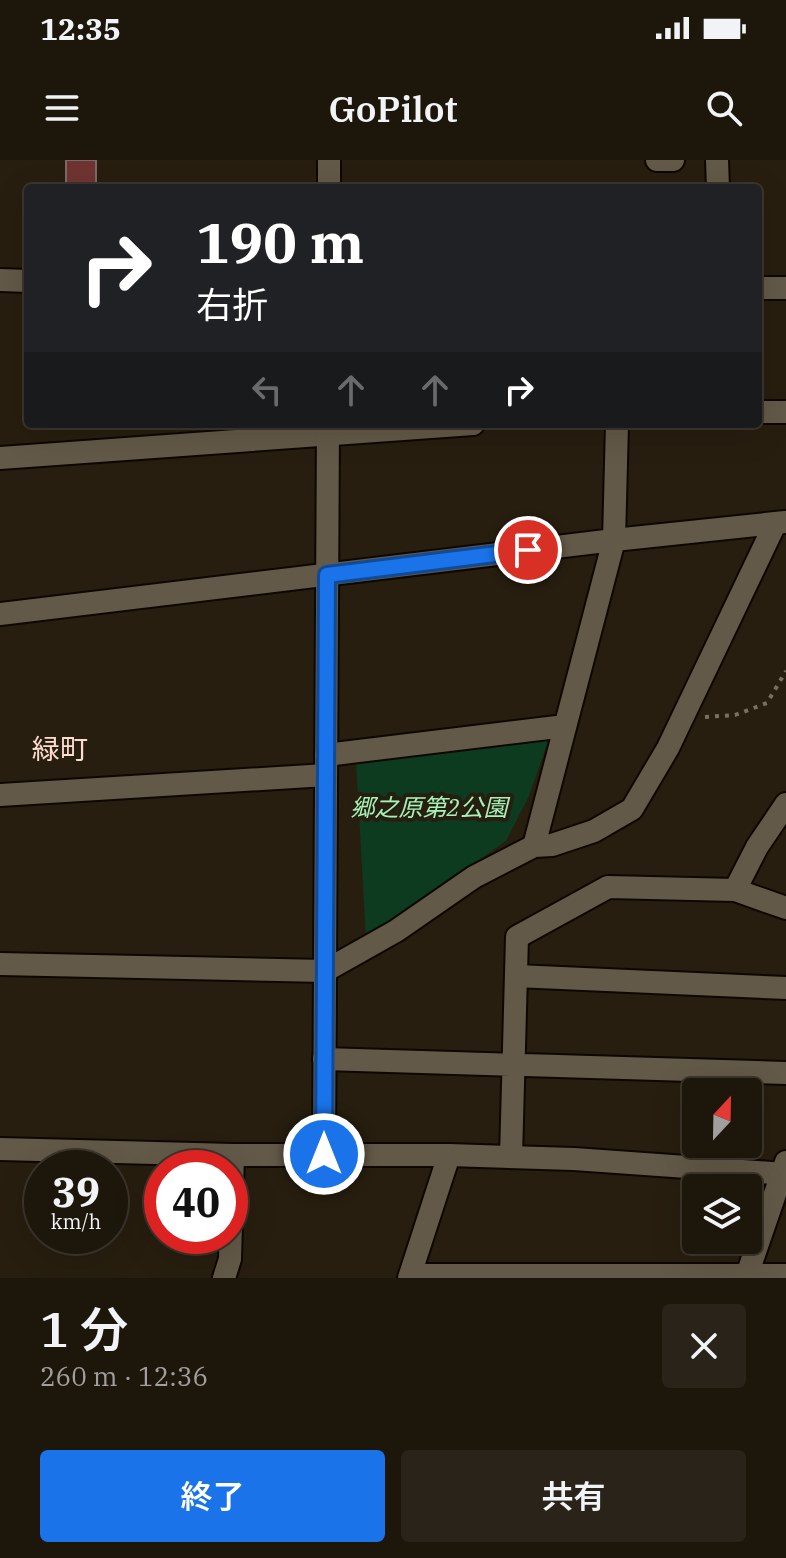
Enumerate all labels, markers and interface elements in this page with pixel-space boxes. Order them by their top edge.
text: 12:35 [40,9,121,48]
text: GoPilot [328,85,458,132]
icon: menu [40,86,84,130]
icon: search [702,86,746,130]
text: 190 m [196,206,364,278]
icon: right [64,216,168,320]
text: 右折 [196,281,268,328]
icon: left [245,368,289,412]
icon: ahead [329,368,373,412]
icon: ahead [413,368,457,412]
icon: right [497,368,541,412]
pin [494,516,562,584]
icon: arrive [506,528,550,572]
district label: 緑町 [32,730,88,767]
park label: 郷之原第2公園 [350,791,511,823]
north arrow [682,1078,762,1158]
map controls [682,1078,762,1254]
position arrow [282,1112,366,1196]
speed limit sign: 40 [144,1150,248,1254]
text: 39 [52,1166,100,1218]
button: layers [682,1174,762,1254]
text: km/h [51,1208,101,1235]
text: 1 分 [40,1298,128,1360]
button: close [662,1304,746,1388]
text: 260 m · 12:36 [40,1359,208,1393]
button: 終了 [40,1450,385,1542]
button: 共有 [401,1450,746,1542]

